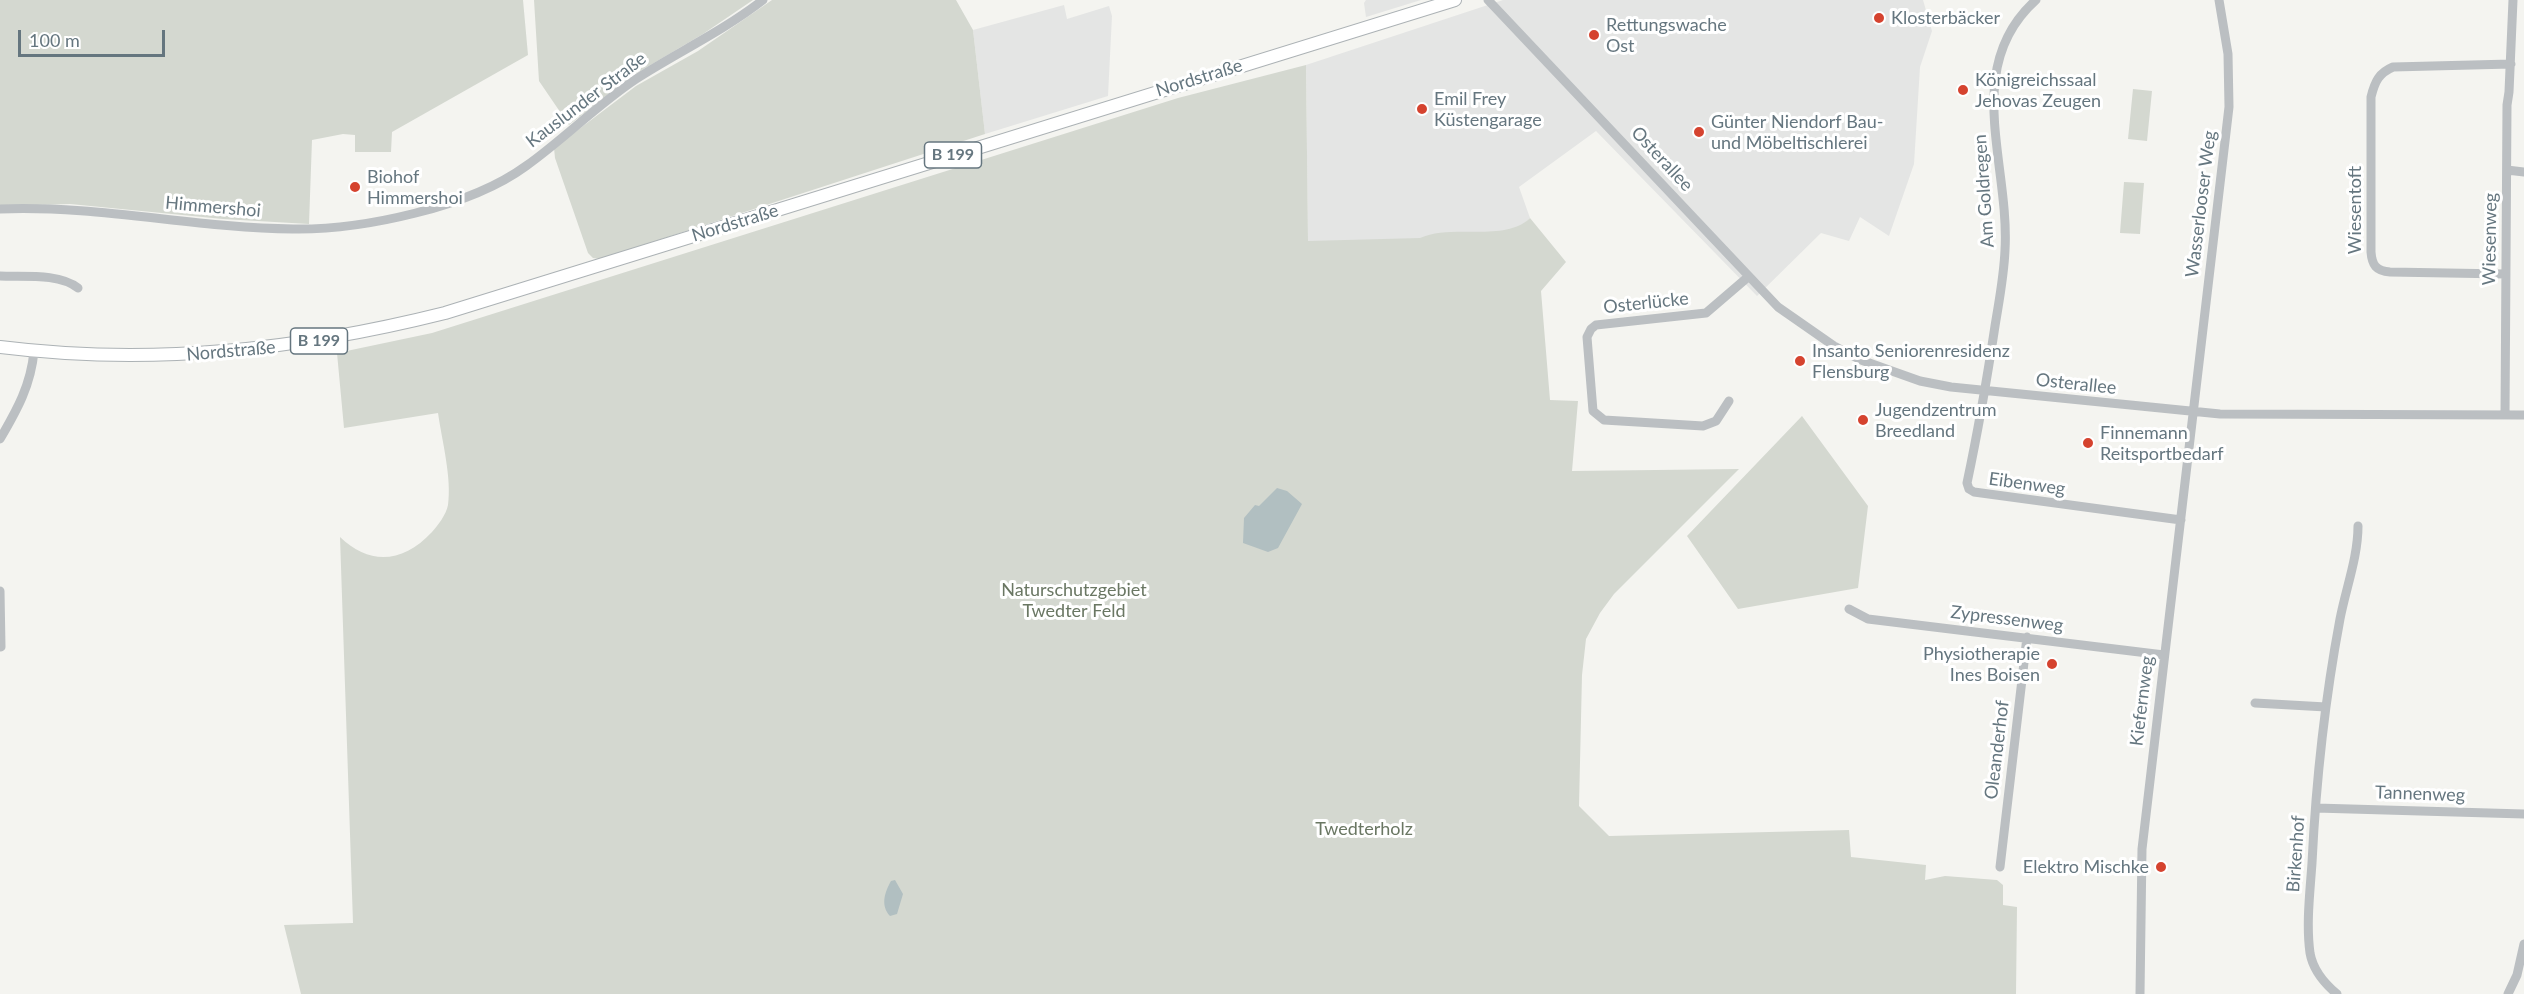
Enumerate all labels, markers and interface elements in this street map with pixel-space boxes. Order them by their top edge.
place label: Klosterbäcker [1891,7,2000,29]
marker: Klosterbäcker [1872,11,1886,25]
place label: Rettungswache Ost [1606,14,1727,57]
scale bar [21,18,168,56]
marker: Rettungswache Ost [1587,28,1601,42]
text: 100 m [29,29,80,51]
street label: Kauslunder Straße [522,48,650,152]
street label: Nordstraße [1153,55,1245,101]
place label: Königreichssaal Jehovas Zeugen [1975,69,2101,112]
marker: Königreichssaal Jehovas Zeugen [1956,83,1970,97]
place label: Emil Frey Küstengarage [1434,88,1542,130]
marker: Emil Frey Küstengarage [1415,102,1429,116]
place label: Günter Niendorf Bau- und Möbeltischlerei [1711,111,1883,154]
street label: Osterallee [1627,122,1697,196]
marker: Günter Niendorf Bau- und Möbeltischlerei [1692,125,1706,139]
street label: Wasserlooser Weg [2181,129,2221,279]
street label: Am Goldregen [1969,134,1999,248]
road number: B 199 [924,142,982,168]
place label: Biohof Himmershoi [367,166,463,208]
street label: Wiesentoft [2344,166,2366,254]
marker: Biohof Himmershoi [348,180,362,194]
street label: Himmershoi [164,192,262,222]
street label: Wiesenweg [2478,193,2502,285]
street label: Nordstraße [689,200,781,246]
street label: Osterlücke [1602,288,1690,318]
road number: B 199 [290,328,348,354]
street label: Nordstraße [185,336,277,366]
place label: Insanto Seniorenresidenz Flensburg [1812,340,2010,382]
marker: Insanto Seniorenresidenz Flensburg [1793,354,1807,368]
street label: Osterallee [2035,369,2117,399]
place label: Jugendzentrum Breedland [1875,399,1996,442]
marker: Jugendzentrum Breedland [1856,413,1870,427]
place label: Finnemann Reitsportbedarf [2100,422,2224,464]
marker: Finnemann Reitsportbedarf [2081,436,2095,450]
street label: Eibenweg [1987,468,2067,500]
park label: Naturschutzgebiet Twedter Feld [1001,579,1147,622]
street label: Zypressenweg [1949,601,2065,637]
place label: Physiotherapie Ines Boisen [1923,643,2040,686]
street label: Kiefernweg [2126,655,2158,747]
marker: Physiotherapie Ines Boisen [2045,657,2059,671]
street label: Oleanderhof [1980,699,2014,801]
street label: Tannenweg [2375,782,2465,806]
street label: Birkenhof [2283,815,2309,893]
park label: Twedterholz [1315,818,1413,840]
place label: Elektro Mischke [2023,856,2149,878]
marker: Elektro Mischke [2154,860,2168,874]

